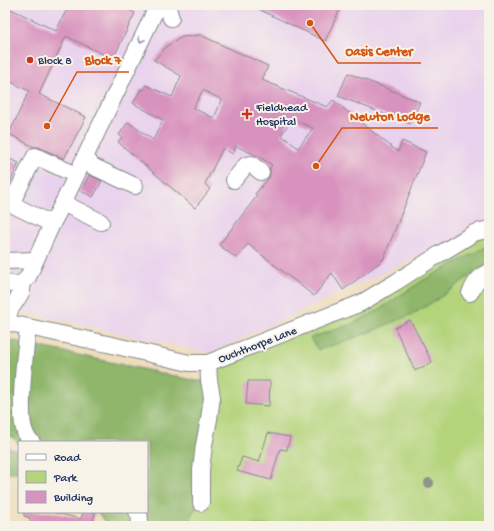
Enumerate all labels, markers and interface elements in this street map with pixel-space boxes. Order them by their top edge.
one-way arrow [138,36,146,43]
callout: Oasis Center [338,38,421,63]
text: Oasis Center [345,45,414,60]
callout: Block 7 [77,47,129,72]
text: Block 7 [84,54,122,69]
marker: Block 8 [25,55,35,65]
place label: Block 8 [37,55,72,69]
place label: Fieldhead Hospital [255,102,308,130]
callout: Newton Lodge [342,103,438,128]
marker: Fieldhead Hospital [241,108,253,120]
text: Newton Lodge [350,110,431,125]
street label: Ouchthorpe Lane [216,324,300,367]
legend [18,441,148,513]
text: Road [54,452,81,466]
text: Park [53,472,79,486]
text: Building [53,492,93,506]

